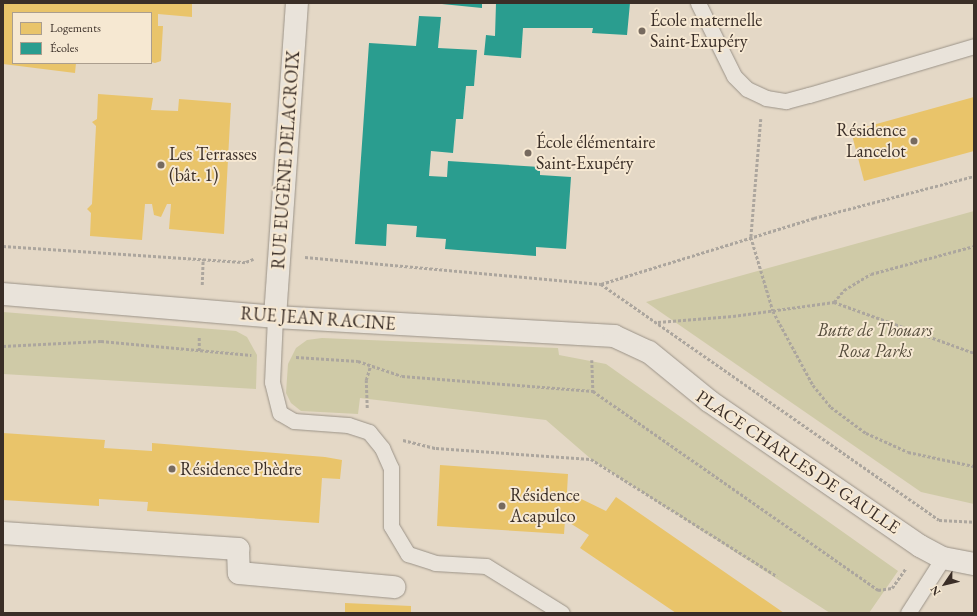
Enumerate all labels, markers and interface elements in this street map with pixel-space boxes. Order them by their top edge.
place label: École maternelle Saint-Exupéry [650,10,762,52]
legend [12,12,152,64]
text: Logements [50,20,101,36]
marker: École maternelle Saint-Exupéry [637,26,647,36]
text: Écoles [50,40,78,56]
street label: RUE EUGÈNE DELACROIX [268,50,304,270]
place label: Résidence Lancelot [836,120,906,162]
place label: École élémentaire Saint-Exupéry [536,132,655,174]
marker: Résidence Lancelot [909,136,919,146]
place label: Les Terrasses (bât. 1) [169,144,257,186]
marker: École élémentaire Saint-Exupéry [523,148,533,158]
marker: Les Terrasses (bât. 1) [156,160,166,170]
street label: RUE JEAN RACINE [240,303,396,335]
park label: Butte de Thouars Rosa Parks [818,320,932,362]
street label: PLACE CHARLES DE GAULLE [692,386,904,538]
place label: Résidence Phèdre [180,458,301,480]
marker: Résidence Phèdre [167,464,177,474]
place label: Résidence Acapulco [510,485,580,528]
marker: Résidence Acapulco [497,501,507,511]
north arrow [925,564,965,604]
text: N [927,583,943,599]

